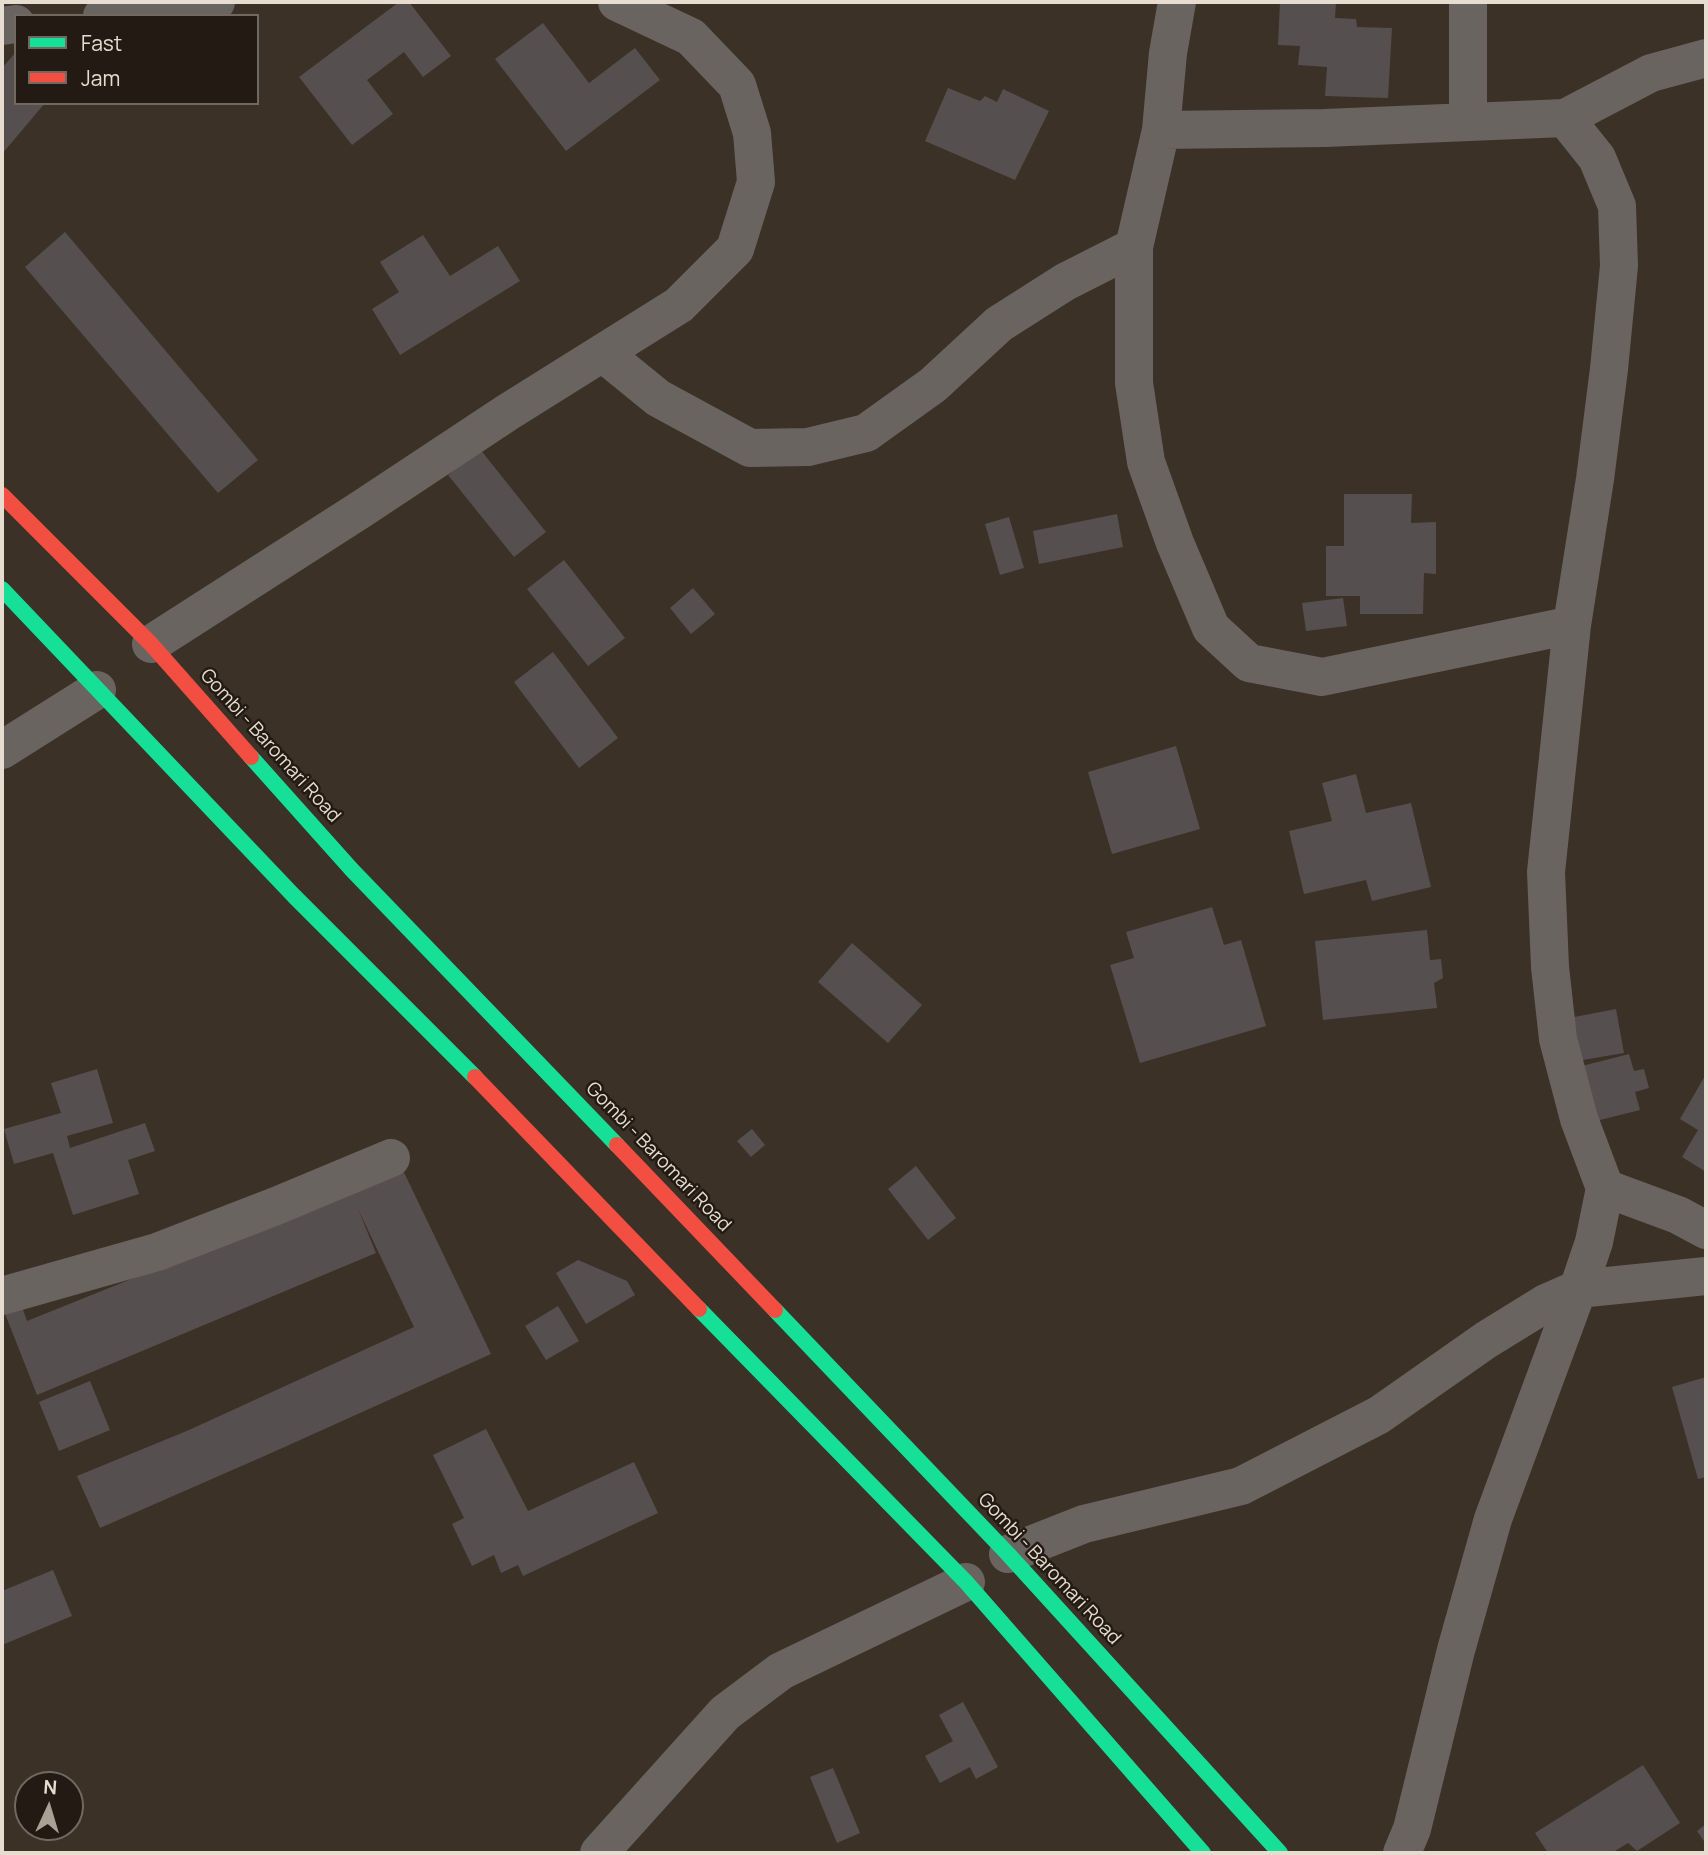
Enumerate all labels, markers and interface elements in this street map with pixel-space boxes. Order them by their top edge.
legend [14,14,259,105]
text: Fast [81,29,122,57]
text: Jam [81,64,120,92]
street label: Gombi - Baromari Road [195,664,345,828]
street label: Gombi - Baromari Road [581,1078,735,1236]
street label: Gombi - Baromari Road [973,1488,1125,1650]
north arrow [14,1771,84,1841]
text: N [43,1774,58,1800]

